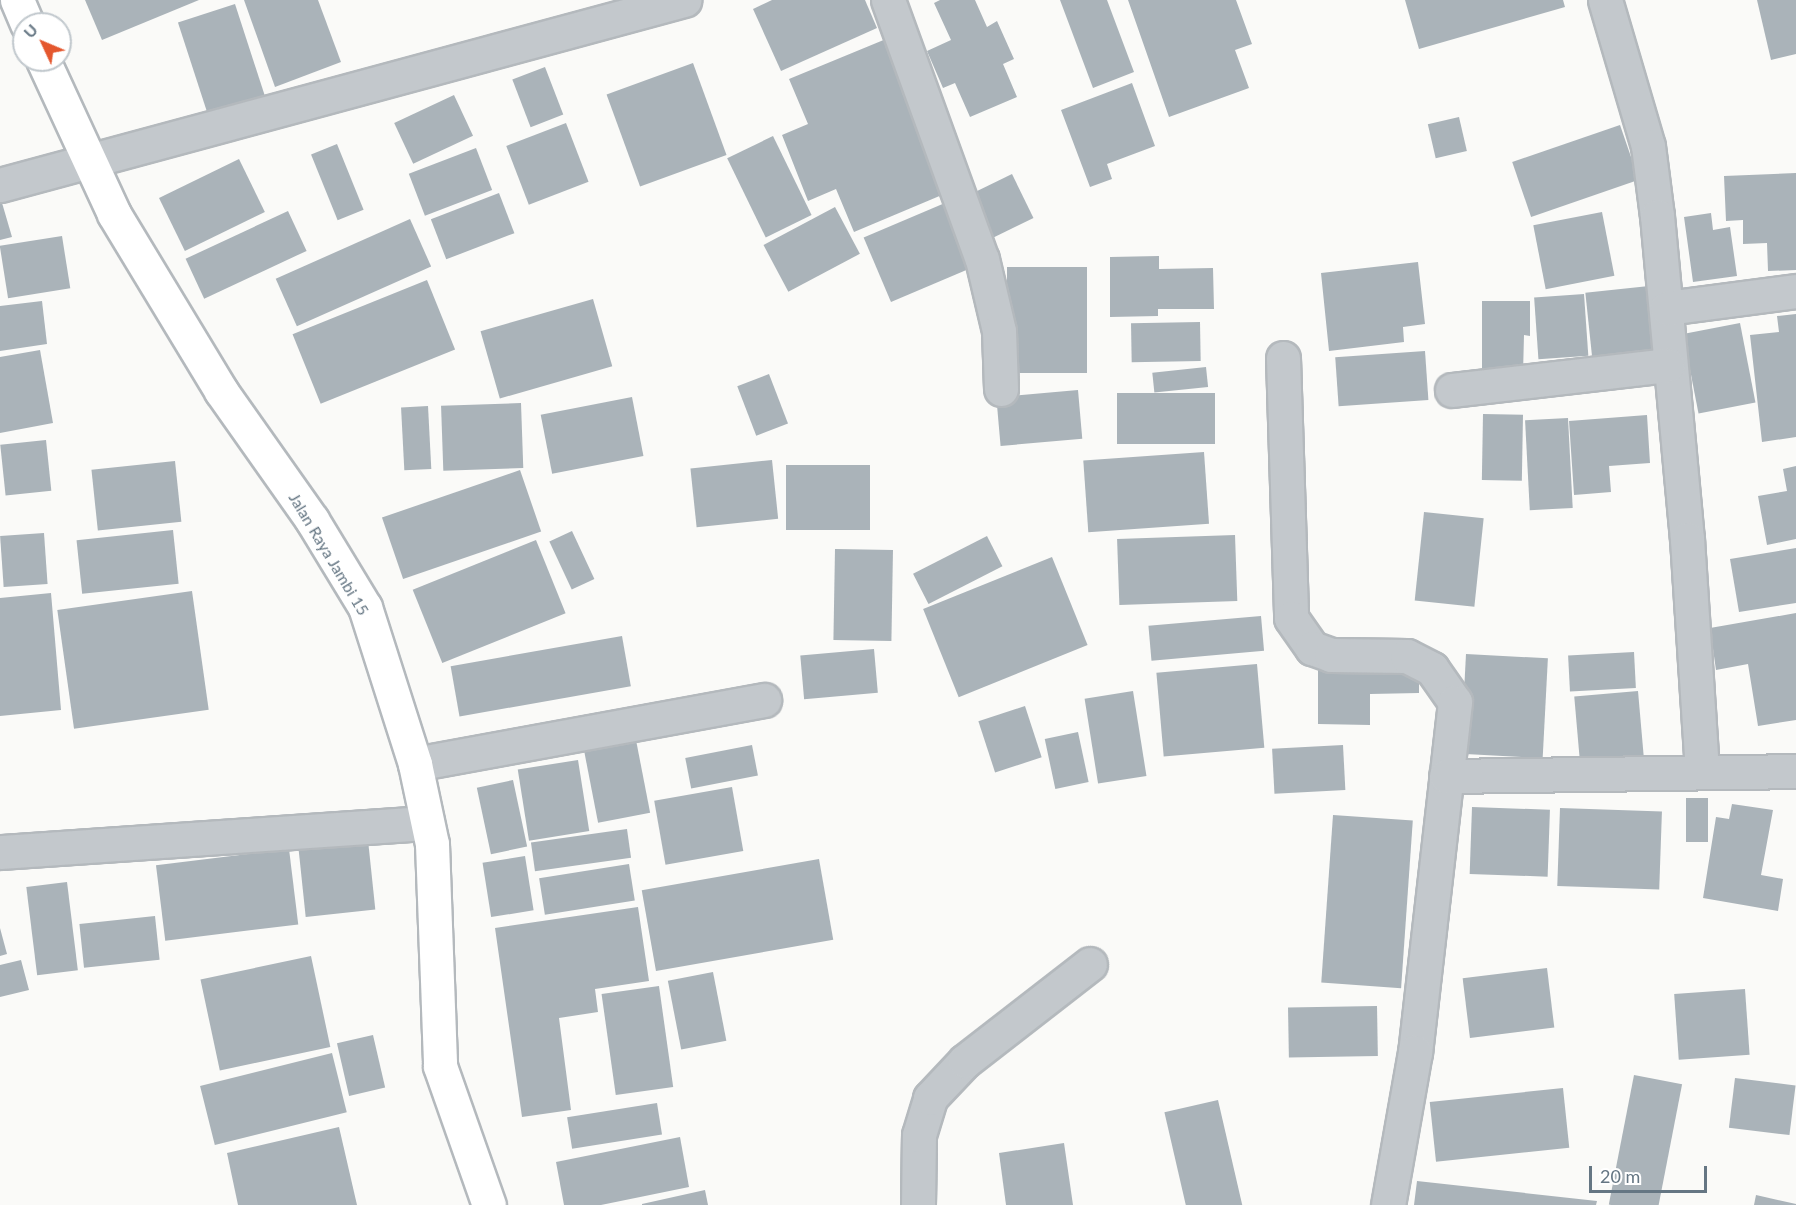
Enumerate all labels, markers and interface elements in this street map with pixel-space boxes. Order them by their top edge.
north arrow [12,12,72,72]
text: U [19,20,41,41]
street label: Jalan Raya Jambi 15 [285,489,373,619]
scale bar [1592,1154,1710,1192]
text: 20 m [1600,1165,1640,1187]

